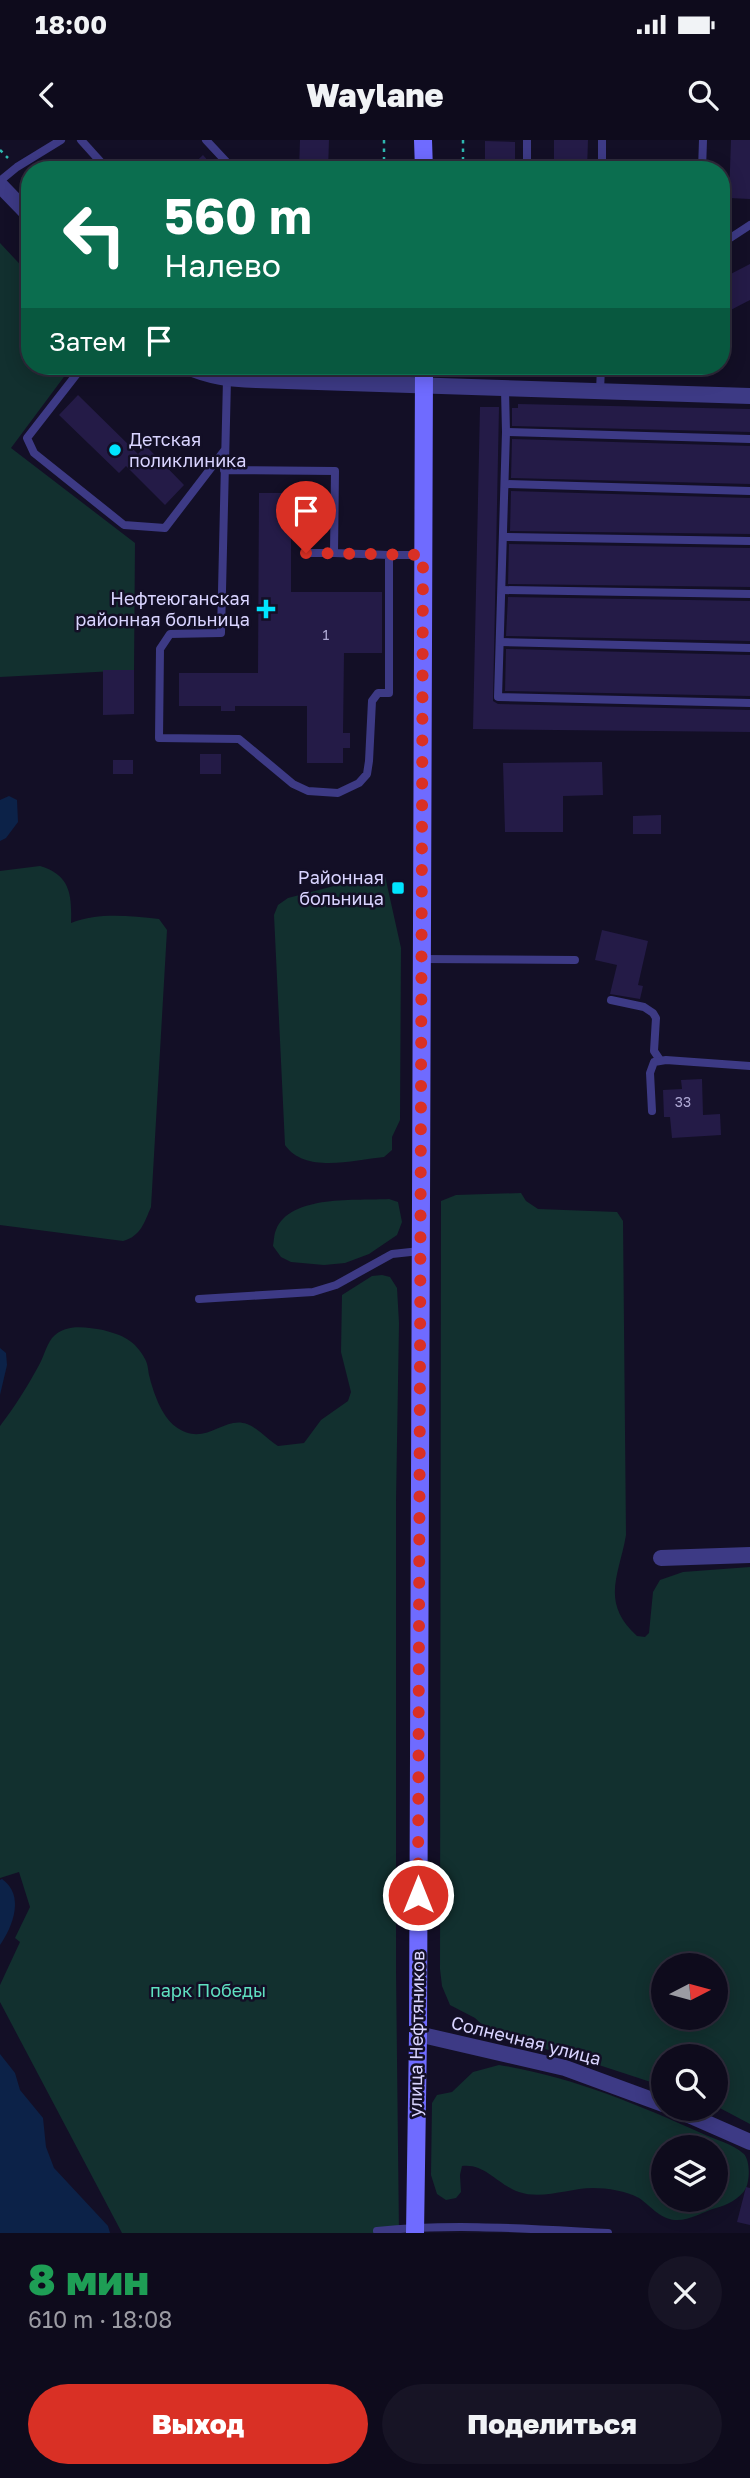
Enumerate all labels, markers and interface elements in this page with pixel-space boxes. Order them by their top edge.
text: 18:00 [35,9,107,40]
icon: back [28,76,66,114]
text: Waylane [306,76,444,114]
icon: search [684,76,722,114]
text: 560 m [164,186,312,245]
icon: left [49,189,140,280]
text: Налево [164,246,281,284]
icon: arrive [140,322,178,360]
text: Затем [49,326,126,357]
place label: Детская поликлиника [129,428,246,471]
marker: Детская поликлиника [107,442,123,458]
pin [276,481,336,553]
icon: arrive [287,492,325,530]
place label: Нефтеюганская районная больница [75,587,250,630]
marker: Нефтеюганская районная больница [256,599,276,619]
house number: 1 [323,626,330,643]
place label: Районная больница [298,866,384,909]
marker: Районная больница [390,880,406,896]
house number: 33 [675,1093,691,1110]
position arrow [381,1858,455,1932]
street label: улица Нефтяников [404,1951,428,2117]
north arrow [651,1953,728,2030]
map controls [651,1953,728,2212]
park label: парк Победы [150,1979,266,2001]
street label: Солнечная улица [449,2011,603,2069]
button: search [651,2044,728,2121]
button: layers [651,2135,728,2212]
text: 8 мин [28,2254,149,2304]
button: close [648,2256,722,2330]
text: 610 m · 18:08 [28,2305,172,2333]
button: Выход [28,2384,368,2464]
button: Поделиться [382,2384,722,2464]

